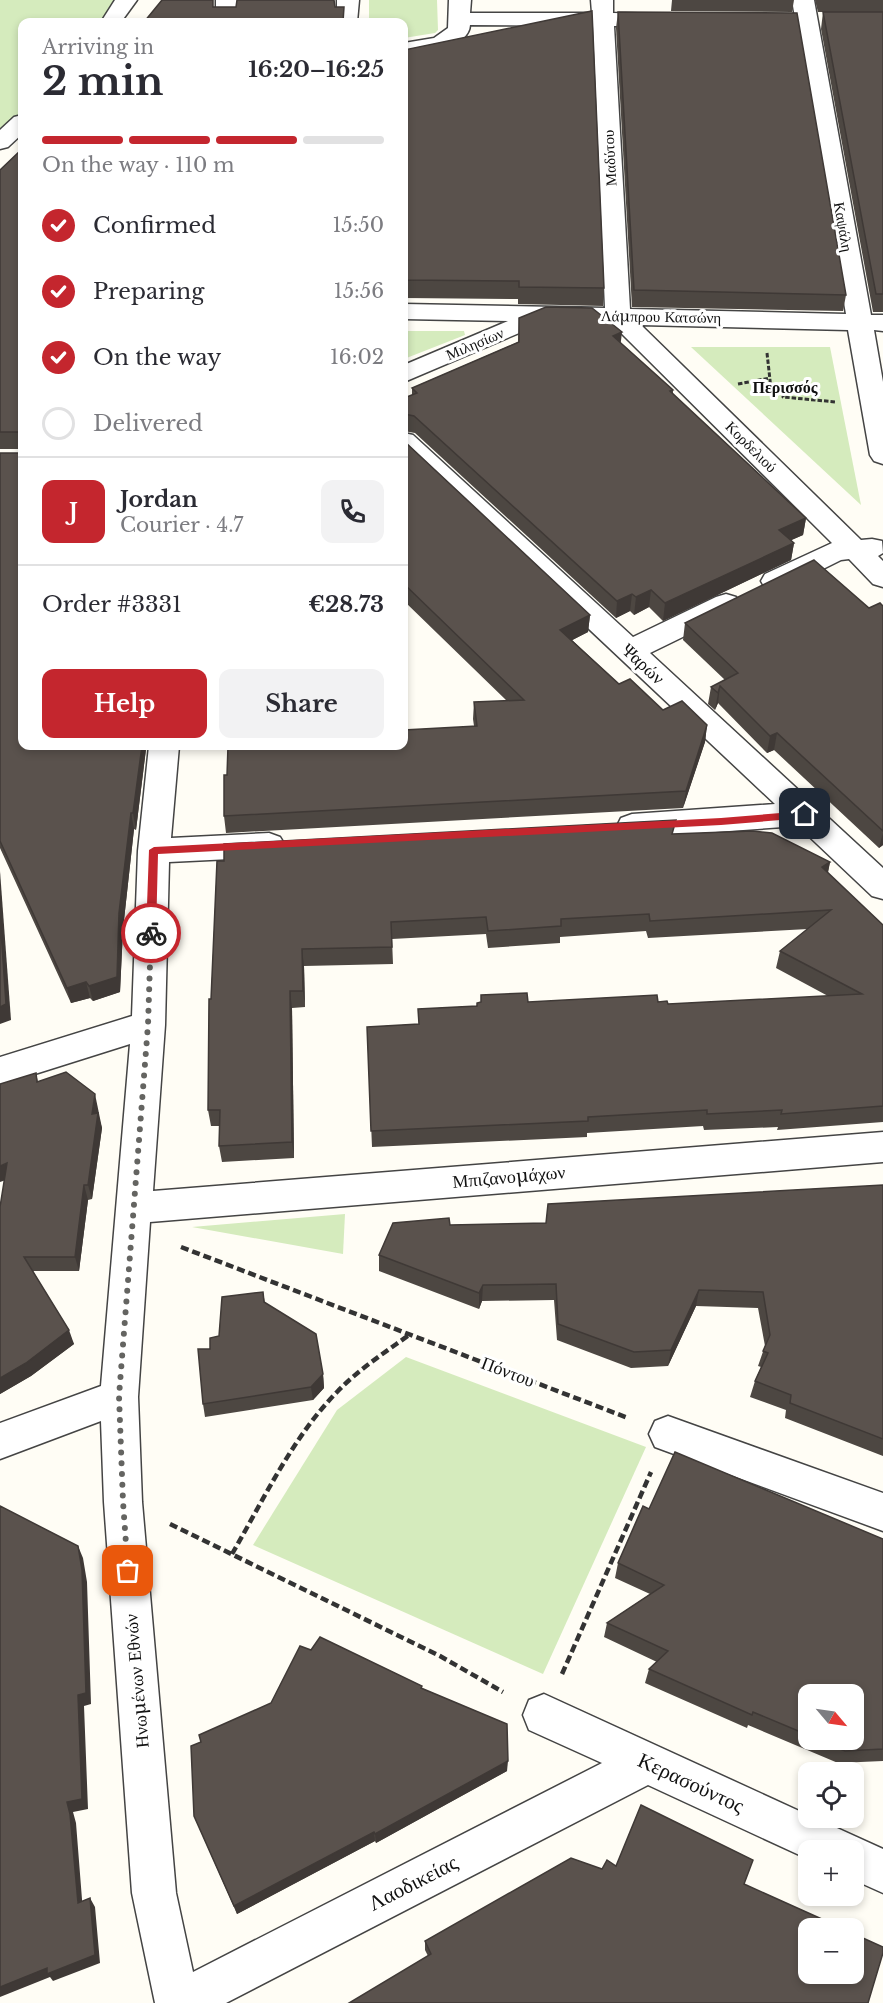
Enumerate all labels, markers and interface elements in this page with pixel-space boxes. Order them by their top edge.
text: Arriving in [42,35,154,59]
text: 16:20–16:25 [248,56,384,83]
text: 2 min [42,57,163,106]
street label: Μαδύτου [599,129,620,187]
text: On the way · 110 m [42,153,235,177]
street label: Καψάλη [830,200,857,254]
icon: check [42,209,75,242]
text: Confirmed [93,212,216,239]
text: 15:50 [332,213,384,237]
icon: check [42,275,75,308]
text: Preparing [93,278,204,305]
text: 15:56 [334,279,384,303]
street label: Λάμπρου Κατσώνη [601,306,722,327]
street label: Μιλησίων [443,323,507,364]
icon: check [42,341,75,374]
text: On the way [93,344,221,371]
text: 16:02 [330,345,384,369]
district label: Περισσός [753,377,818,397]
text: Delivered [93,410,203,437]
street label: Κορδελιού [722,417,781,476]
button: phone [321,480,384,543]
text: Jordan [120,486,198,513]
text: J [69,498,78,525]
text: Courier · 4.7 [120,513,243,537]
text: Order #3331 [42,591,182,618]
text: €28.73 [308,591,384,618]
street label: Ψαρών [617,639,669,689]
button: Help [42,669,207,738]
button: Share [219,669,384,738]
pin [779,788,830,839]
icon: home [788,797,821,830]
courier [121,903,181,963]
icon: bike [135,917,168,950]
street label: Μπιζανομάχων [452,1161,566,1193]
street label: Πόντου [478,1352,538,1392]
pin [102,1545,153,1596]
icon: bag [111,1554,144,1587]
street label: Ηνωμένων Εθνών [120,1613,154,1749]
north arrow [798,1684,864,1750]
map controls [798,1684,864,1984]
street label: Κερασούντος [634,1747,749,1819]
button: locate [798,1762,864,1828]
button: + [798,1840,864,1906]
street label: Λαοδικείας [364,1849,463,1917]
button: − [798,1918,864,1984]

